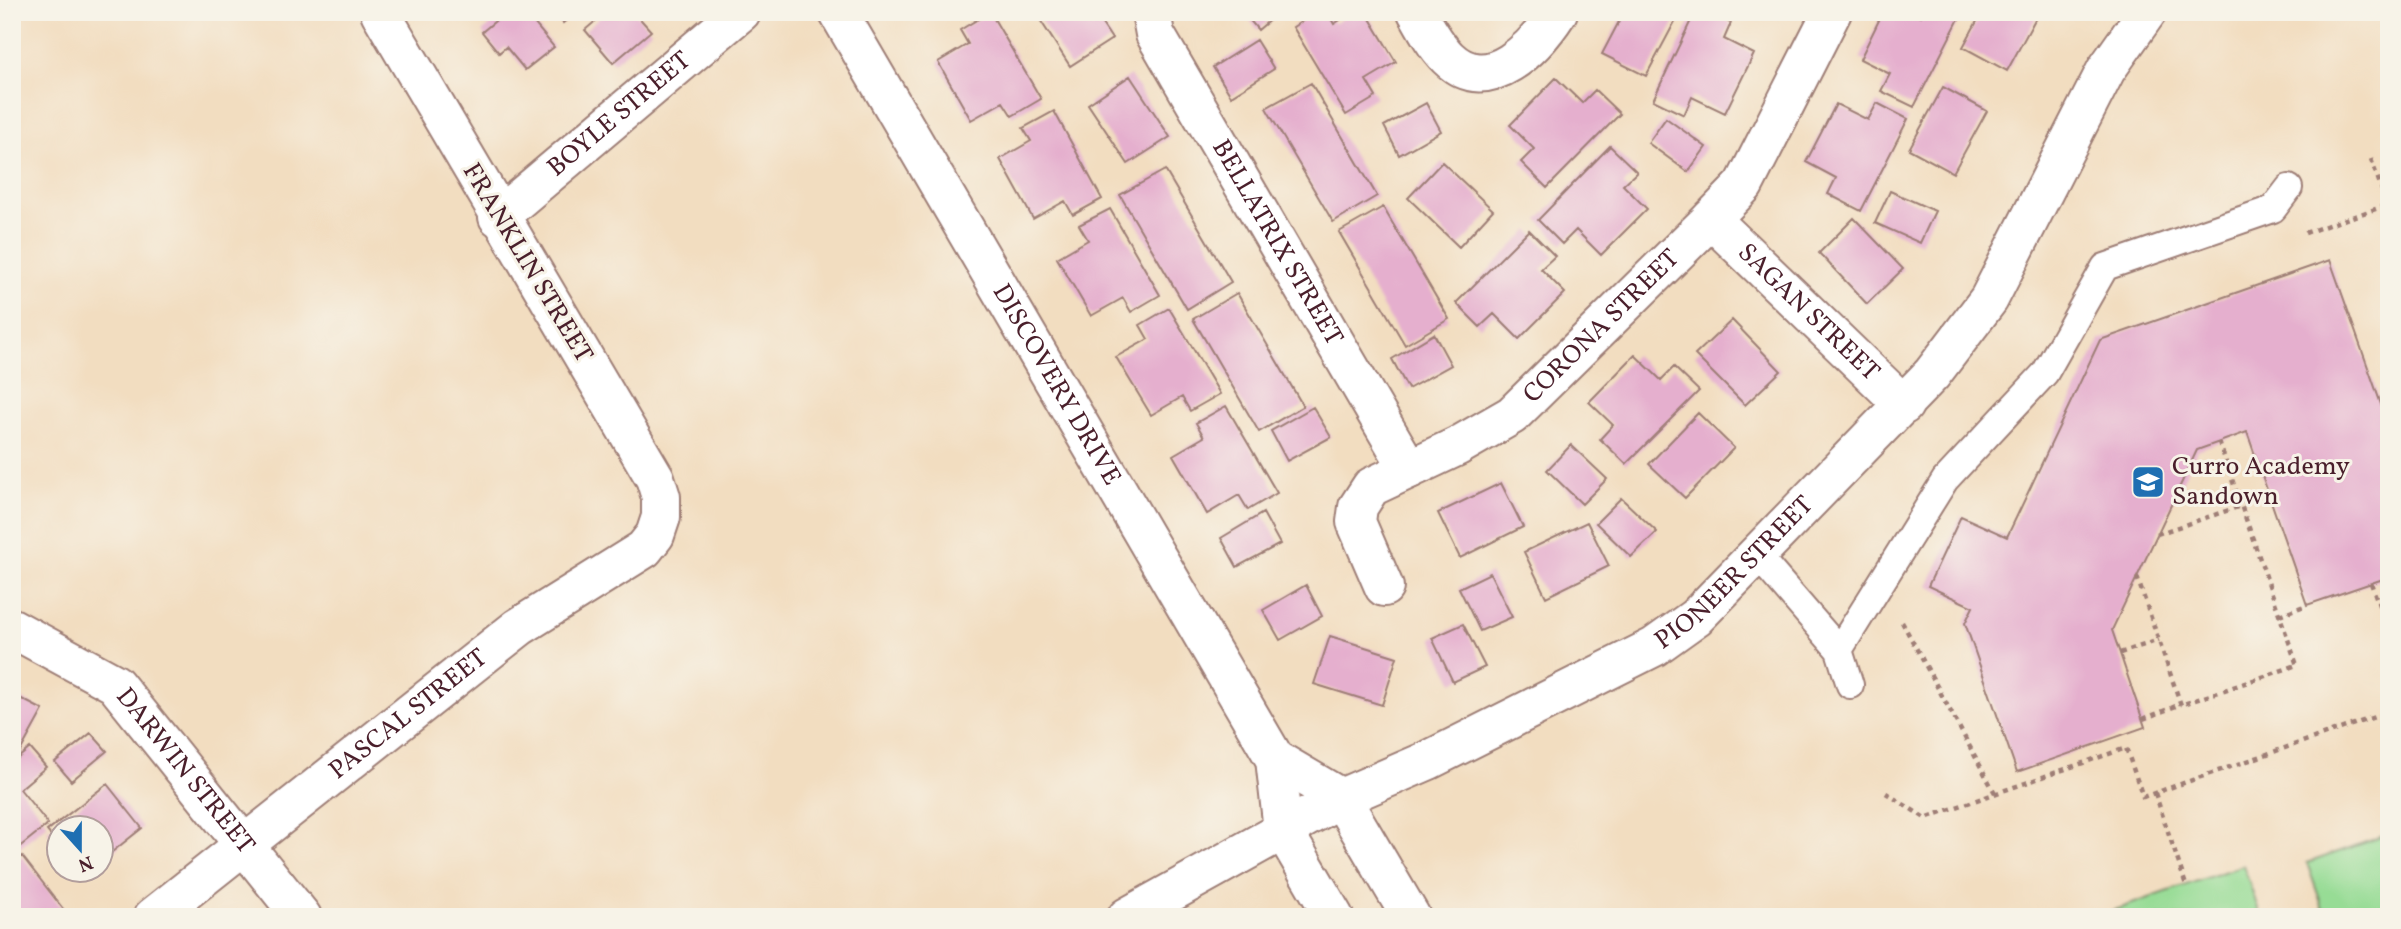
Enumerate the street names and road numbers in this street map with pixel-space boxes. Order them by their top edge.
street label: BOYLE STREET [540,43,699,186]
street label: BELLATRIX STREET [1203,133,1351,352]
street label: FRANKLIN STREET [453,156,601,370]
street label: SAGAN STREET [1729,236,1887,390]
street label: CORONA STREET [1516,242,1688,412]
street label: DISCOVERY DRIVE [983,277,1129,492]
street label: PIONEER STREET [1648,488,1822,659]
street label: PASCAL STREET [322,641,495,788]
street label: DARWIN STREET [107,680,263,862]

